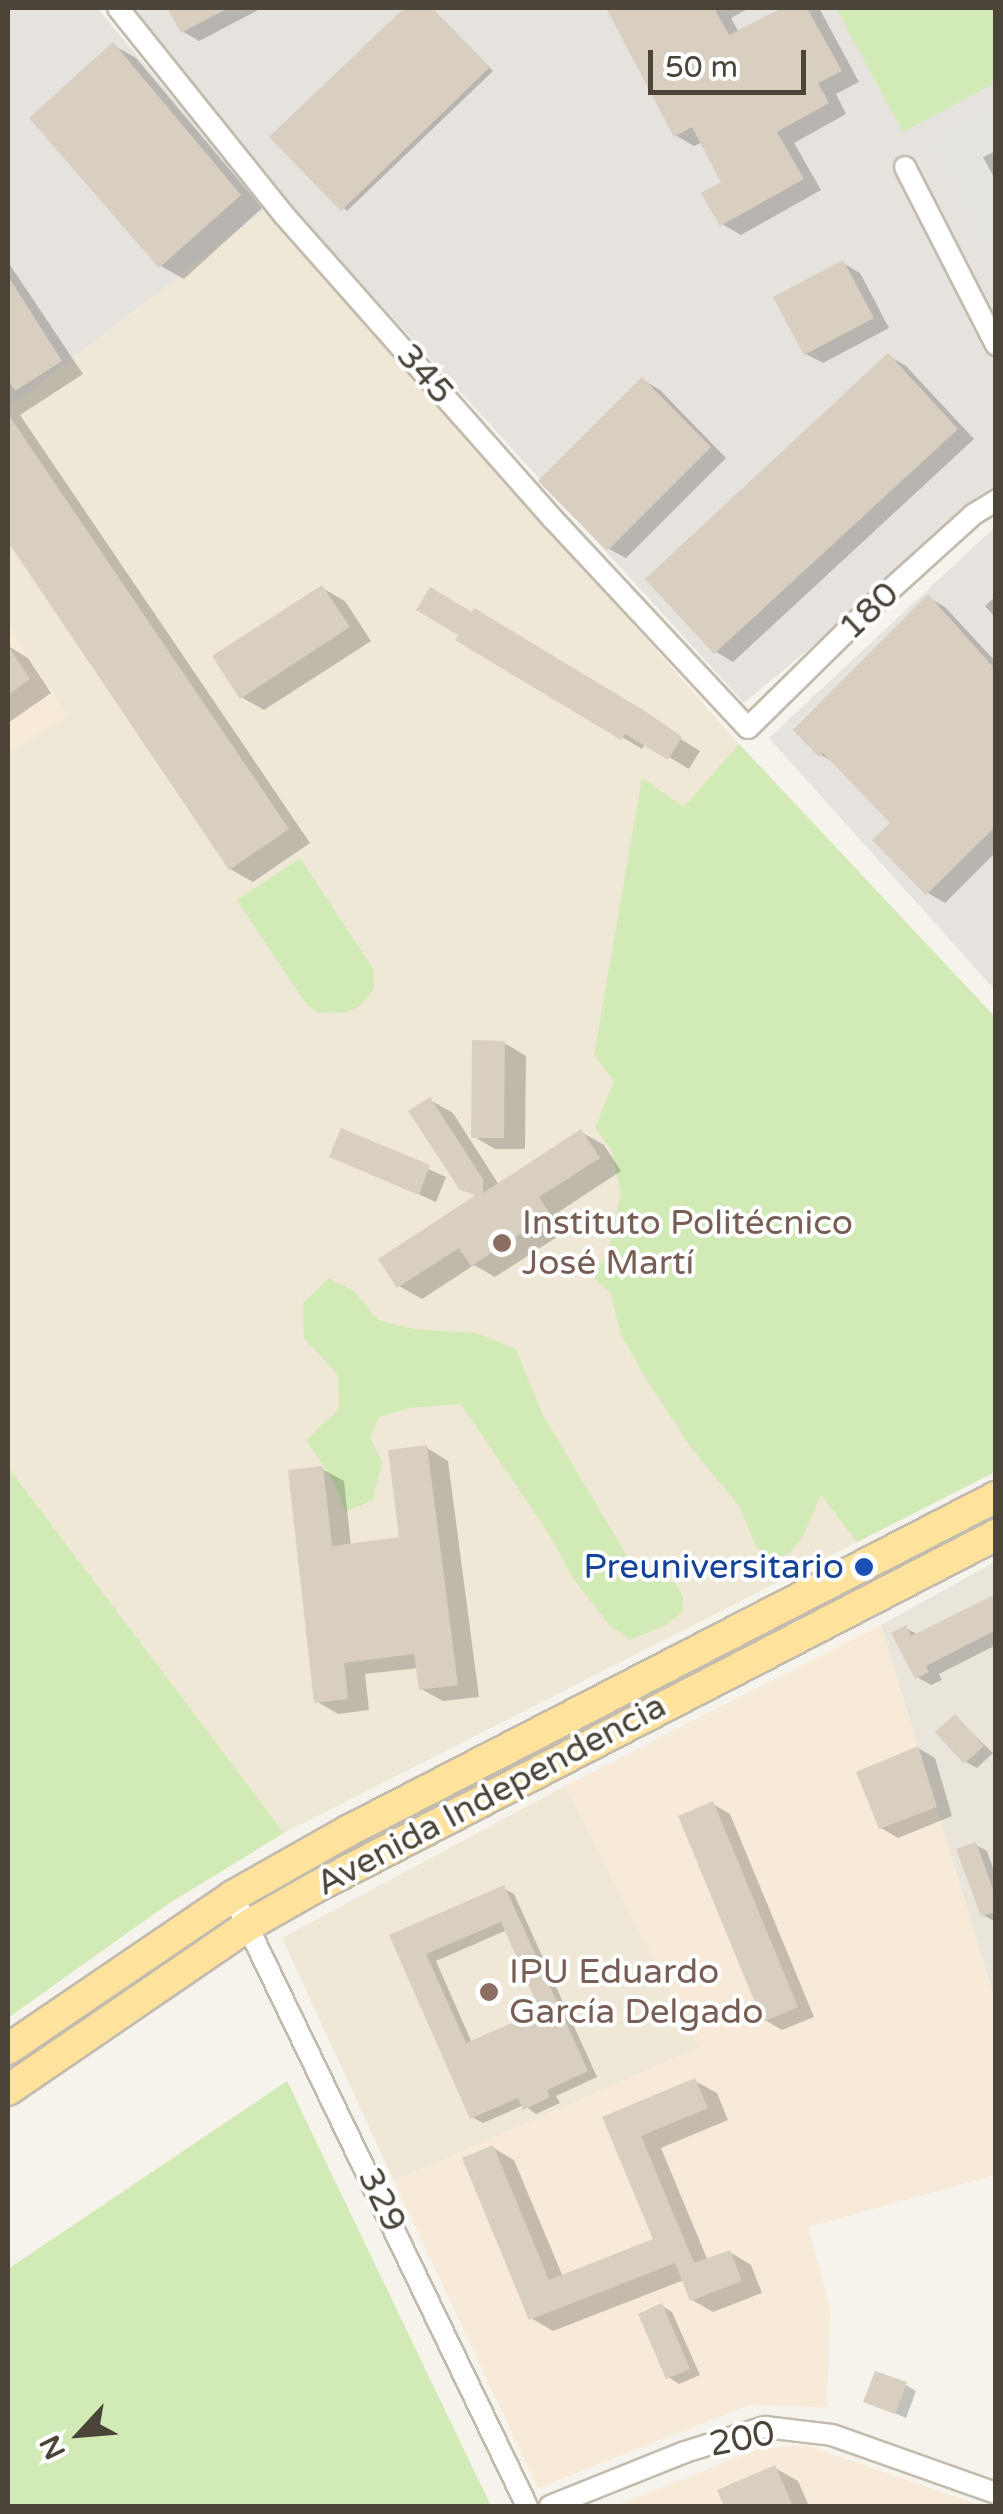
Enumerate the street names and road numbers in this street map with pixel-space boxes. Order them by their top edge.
street label: 345 [388,335,462,413]
street label: 180 [831,573,907,649]
street label: Avenida Independencia [309,1685,673,1905]
street label: 329 [349,2161,415,2239]
street label: 200 [706,2412,778,2466]

